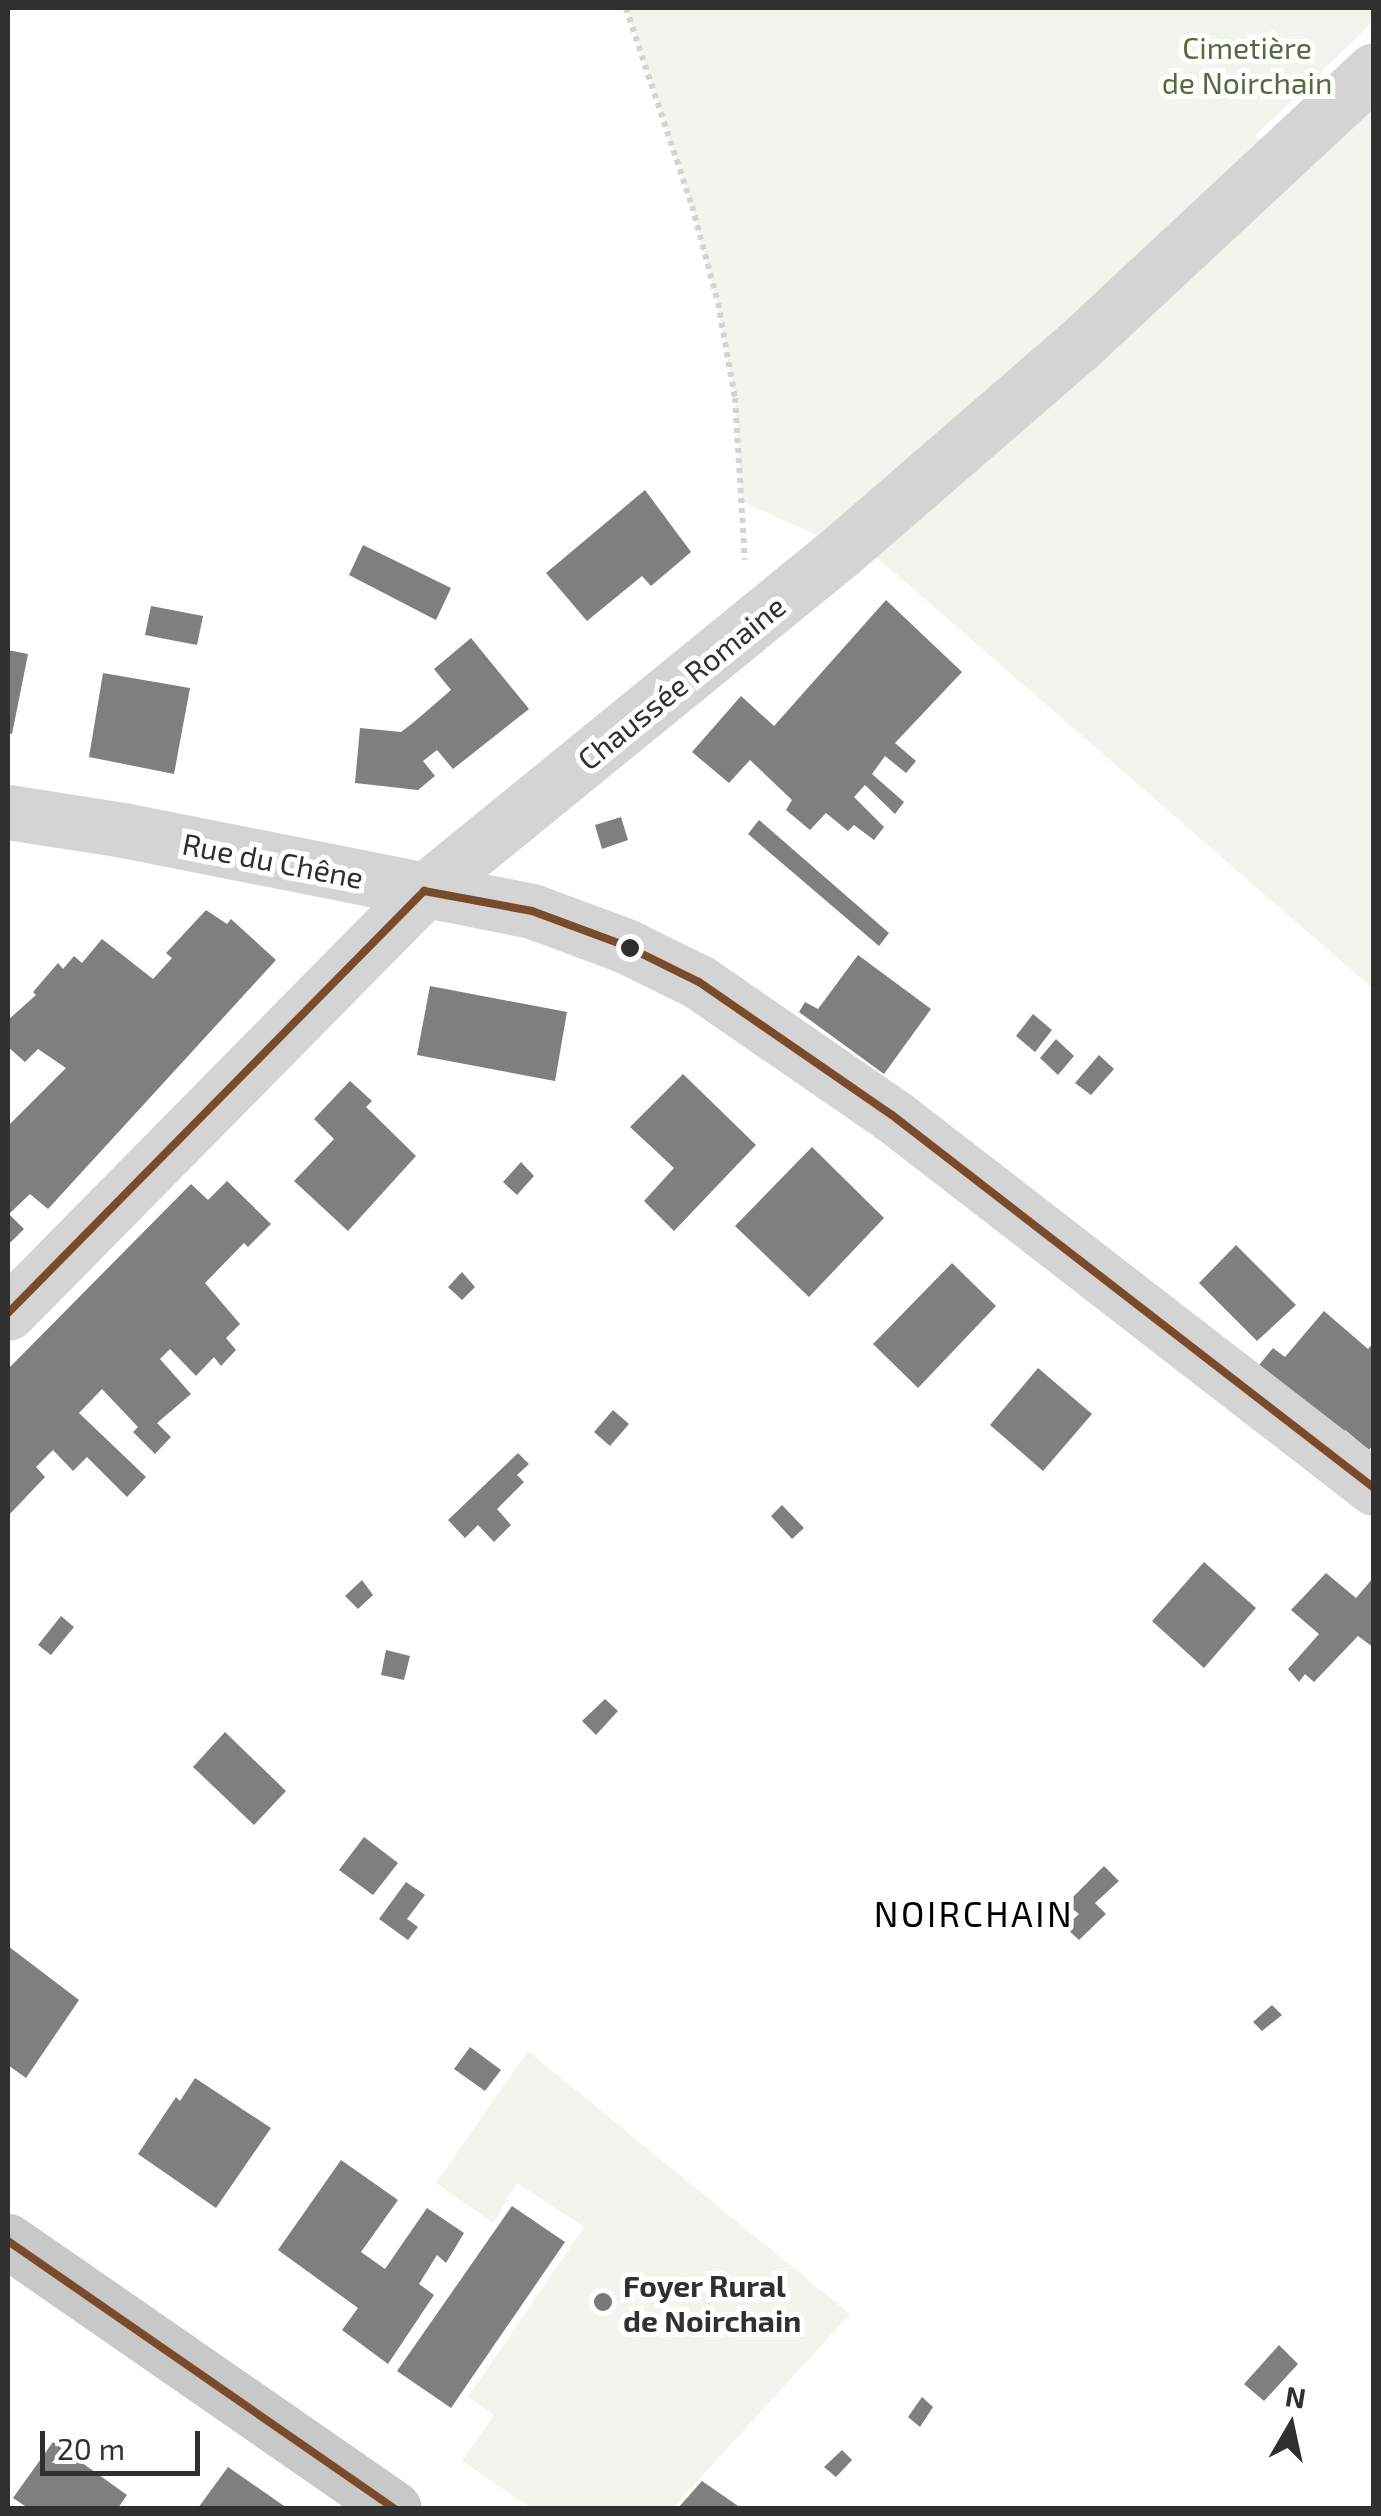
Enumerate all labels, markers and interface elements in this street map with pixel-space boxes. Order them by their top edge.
park label: Cimetière de Noirchain [1162,29,1332,100]
street label: Chaussée Romaine [570,587,792,777]
street label: Rue du Chêne [179,825,367,895]
unlabelled marker [620,938,640,958]
district label: NOIRCHAIN [874,1892,1074,1934]
place label: Foyer Rural de Noirchain [623,2267,801,2338]
marker: Foyer Rural de Noirchain [592,2291,614,2313]
north arrow [1241,2376,1341,2476]
text: N [1283,2378,1308,2415]
scale bar [45,2411,205,2473]
text: 20 m [57,2430,125,2466]

